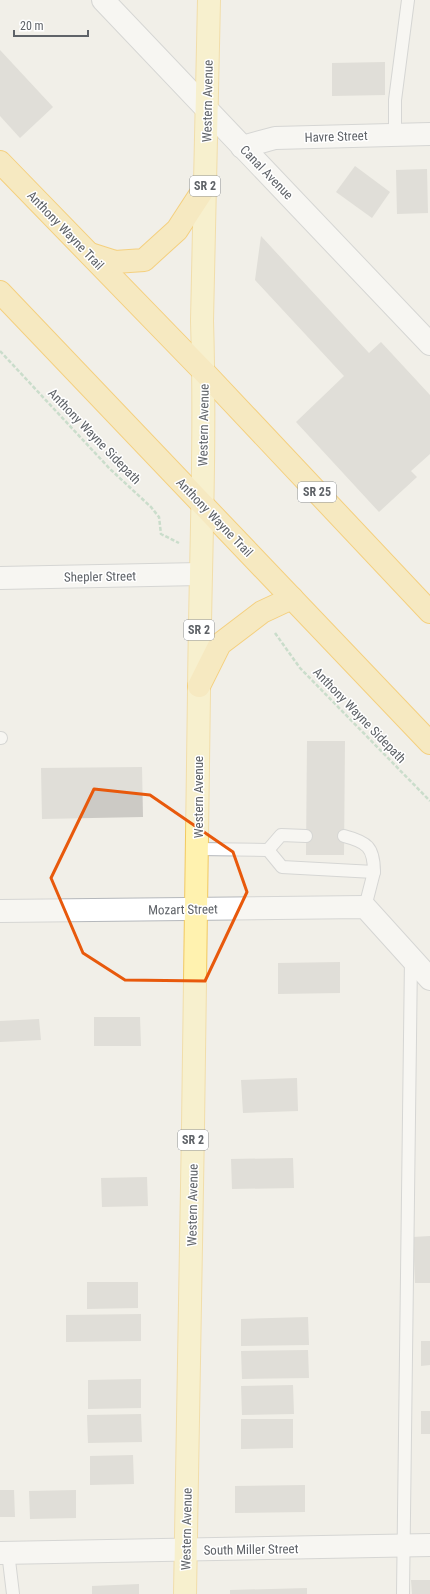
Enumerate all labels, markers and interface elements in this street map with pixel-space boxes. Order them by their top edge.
scale bar [14,12,88,38]
text: 20 m [20,19,44,33]
street label: Western Avenue [199,60,216,142]
street label: Havre Street [304,128,368,145]
street label: Canal Avenue [237,142,296,203]
road number: SR 2 [190,176,220,196]
street label: Anthony Wayne Trail [24,188,107,273]
street label: Western Avenue [195,384,212,466]
street label: Anthony Wayne Sidepath [45,386,144,487]
street label: Anthony Wayne Trail [173,475,256,560]
road number: SR 25 [298,482,336,502]
street label: Shepler Street [64,568,136,585]
road number: SR 2 [184,620,214,640]
street label: Anthony Wayne Sidepath [310,665,409,766]
street label: Western Avenue [191,756,206,838]
street label: Mozart Street [148,901,218,918]
road number: SR 2 [178,1130,208,1150]
street label: Western Avenue [184,1164,201,1246]
street label: Western Avenue [178,1488,195,1570]
street label: South Miller Street [203,1541,299,1558]

